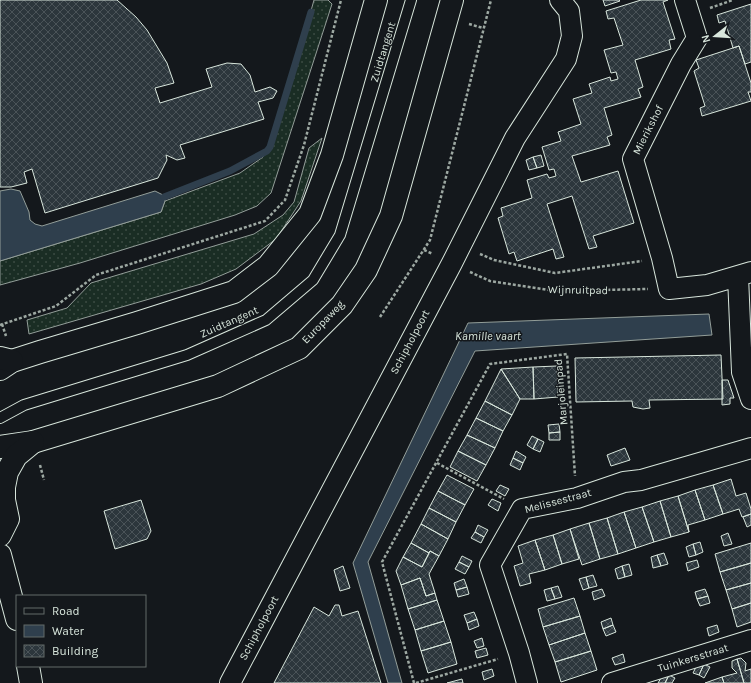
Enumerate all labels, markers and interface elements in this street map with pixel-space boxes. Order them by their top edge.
north arrow [695,16,735,56]
street label: Zuidtangent [368,20,398,84]
text: N [699,33,713,44]
street label: Mierikshof [630,103,666,157]
street label: Wijnruitpad [548,283,608,297]
street label: Europaweg [299,297,347,346]
street label: Zuidtangent [198,303,260,341]
street label: Schipholpoort [388,308,432,376]
water label: Kamille vaart [455,329,522,343]
street label: Marjoleinpad [552,358,570,426]
street label: Melissestraat [523,486,593,516]
street label: Schipholpoort [237,594,281,662]
legend [16,595,146,667]
text: Road [52,604,80,618]
text: Water [52,624,85,638]
street label: Tuinkersstraat [656,641,730,675]
text: Building [52,644,99,658]

